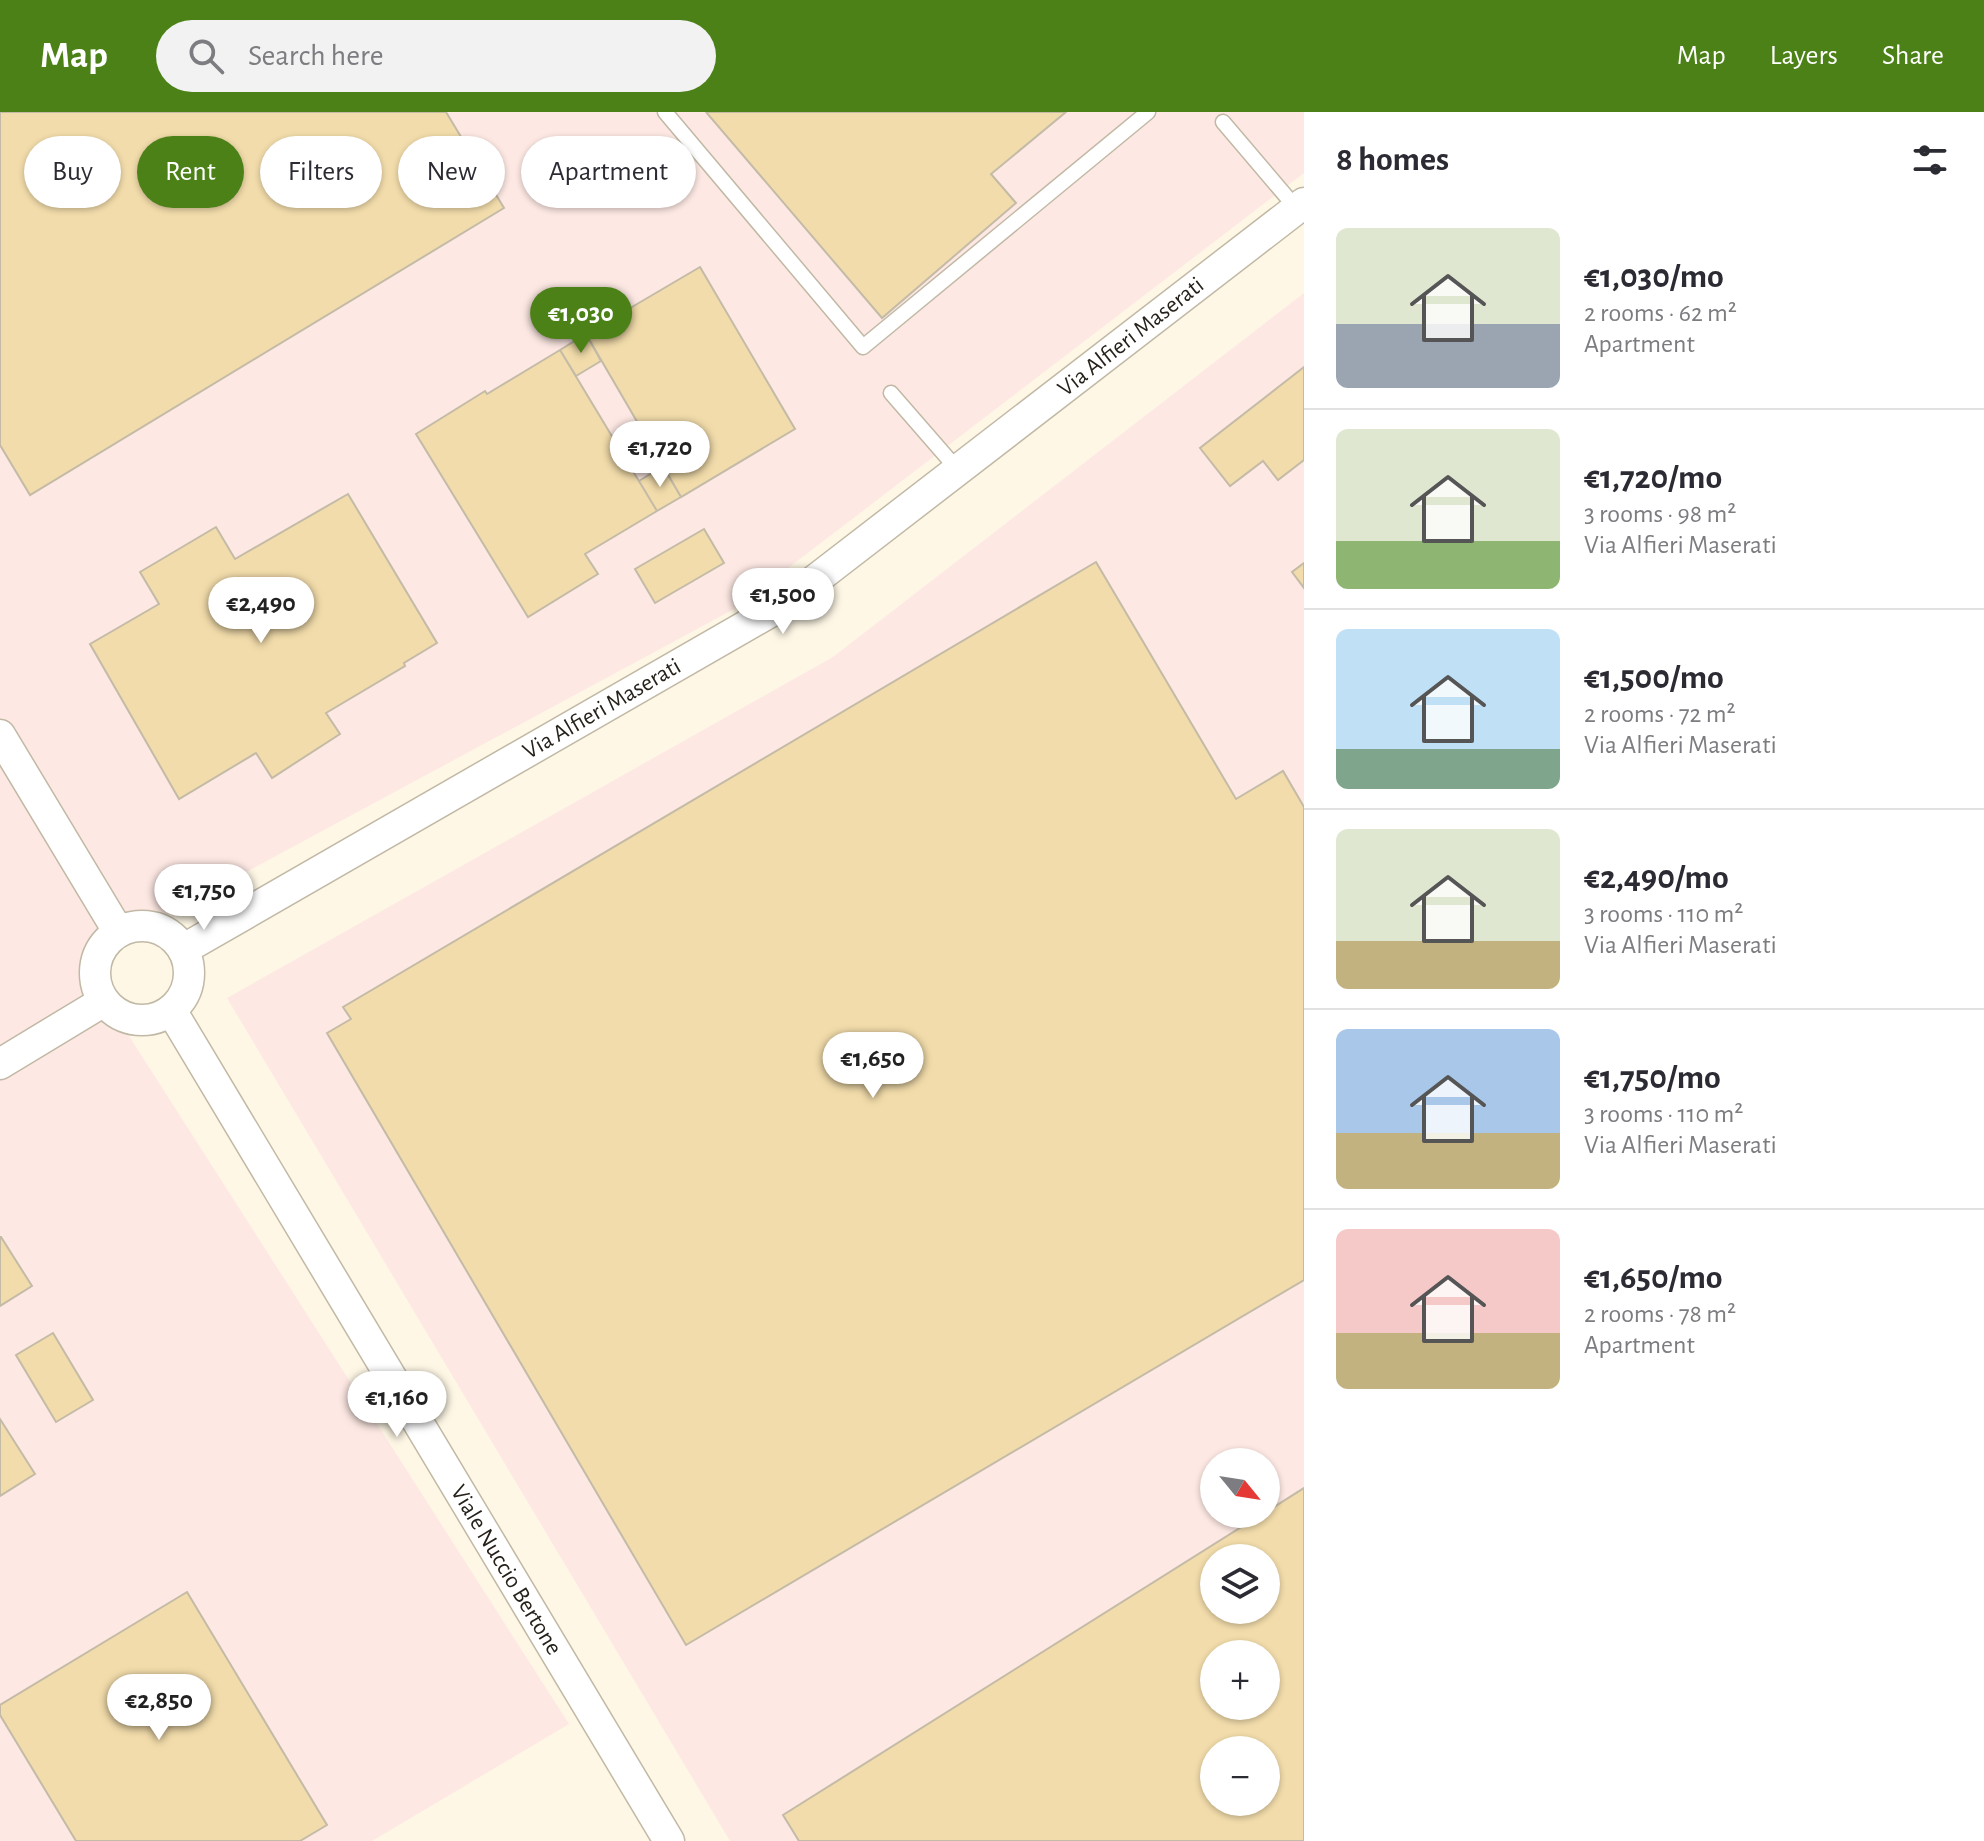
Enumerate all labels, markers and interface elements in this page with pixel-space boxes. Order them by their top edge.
search box [156,20,716,92]
icon: search [184,34,228,78]
text: Map [40,37,108,75]
text: Search here [248,41,384,71]
text: Map [1677,42,1726,70]
text: Layers [1770,42,1838,70]
text: Share [1882,42,1944,70]
chip: Buy [24,136,121,208]
chip: Rent [137,136,244,208]
chip: Filters [260,136,382,208]
chip: New [398,136,505,208]
chip: Apartment [521,136,696,208]
icon: filters [1908,138,1952,182]
text: 8 homes [1336,143,1449,177]
icon: home [1400,260,1496,356]
text: €1,030/mo [1584,260,1724,294]
street label: Via Alfieri Maserati [1054,273,1208,401]
pin: €1,030 [516,287,646,355]
text: €1,030 [548,300,614,326]
text: 2 rooms · 62 m² [1584,300,1737,326]
text: Apartment [1584,331,1695,357]
pin: €1,720 [595,421,725,489]
text: €1,720 [628,434,692,460]
icon: home [1400,461,1496,557]
text: €1,720/mo [1584,461,1722,495]
text: 3 rooms · 98 m² [1584,501,1736,527]
text: Via Alfieri Maserati [1584,532,1777,558]
pin: €1,500 [718,568,848,636]
pin: €2,490 [196,577,326,645]
text: €1,500 [750,581,816,607]
text: €2,490 [226,590,296,616]
street label: Via Alfieri Maserati [519,654,685,764]
icon: home [1400,661,1496,757]
text: €1,500/mo [1584,661,1724,695]
text: 2 rooms · 72 m² [1584,701,1736,727]
text: Via Alfieri Maserati [1584,732,1777,758]
icon: home [1400,861,1496,957]
text: €2,490/mo [1584,861,1729,895]
pin: €1,750 [139,864,269,932]
text: €1,750 [172,877,236,903]
text: 3 rooms · 110 m² [1584,901,1743,927]
text: Via Alfieri Maserati [1584,932,1777,958]
pin: €1,650 [808,1032,938,1100]
text: €1,650 [841,1045,905,1071]
icon: home [1400,1061,1496,1157]
text: €1,750/mo [1584,1061,1721,1095]
text: 3 rooms · 110 m² [1584,1101,1743,1127]
text: Via Alfieri Maserati [1584,1132,1777,1158]
icon: home [1400,1261,1496,1357]
text: €1,650/mo [1584,1261,1723,1295]
text: 2 rooms · 78 m² [1584,1301,1736,1327]
text: Apartment [1584,1332,1695,1358]
pin: €1,160 [332,1371,462,1439]
text: €1,160 [366,1384,428,1410]
north arrow [1200,1448,1280,1528]
map controls [1200,1448,1280,1816]
street label: Viale Nuccio Bertone [446,1481,566,1659]
button: layers [1200,1544,1280,1624]
button: + [1200,1640,1280,1720]
pin: €2,850 [94,1674,224,1742]
text: €2,850 [125,1687,193,1713]
button: − [1200,1736,1280,1816]

